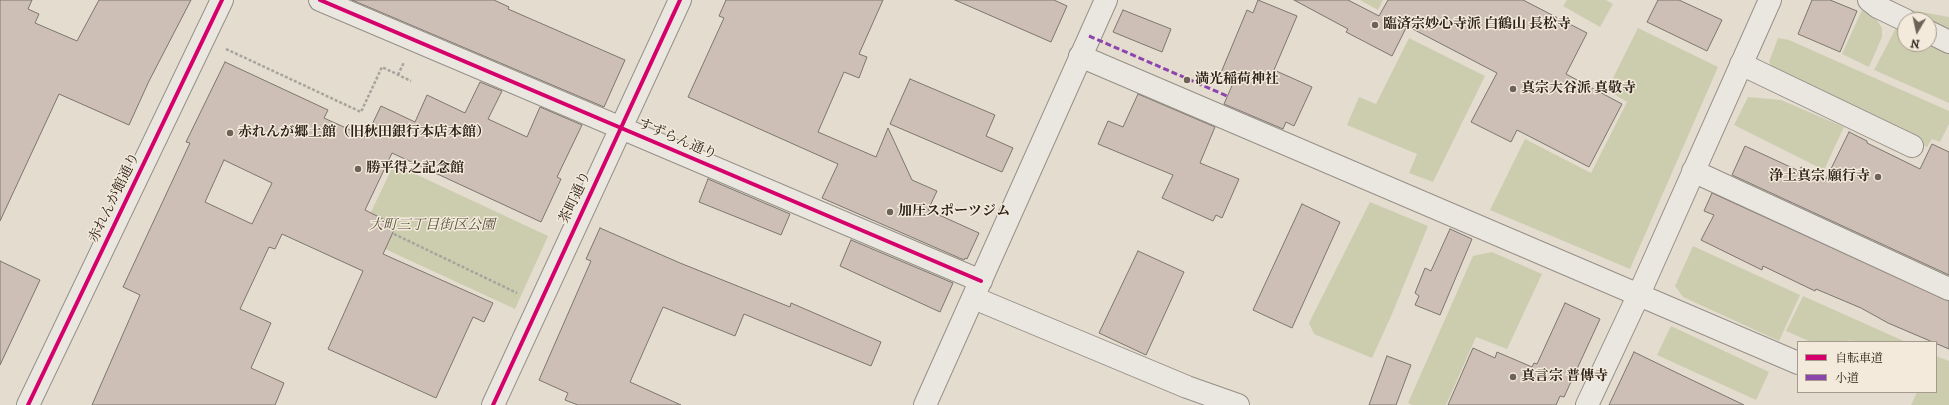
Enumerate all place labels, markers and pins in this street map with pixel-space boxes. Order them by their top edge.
place label: 臨済宗妙心寺派 白鶴山 長松寺 [1383,17,1571,33]
marker: 臨済宗妙心寺派 白鶴山 長松寺 [1370,20,1380,30]
place label: 満光稲荷神社 [1195,72,1279,88]
marker: 満光稲荷神社 [1182,75,1192,85]
place label: 真宗大谷派 真敬寺 [1521,81,1636,97]
marker: 真宗大谷派 真敬寺 [1508,84,1518,94]
place label: 赤れんが郷土館（旧秋田銀行本店本館） [238,125,490,141]
marker: 赤れんが郷土館（旧秋田銀行本店本館） [225,128,235,138]
place label: 勝平得之記念館 [366,161,464,177]
marker: 勝平得之記念館 [353,164,363,174]
place label: 浄土真宗 願行寺 [1769,169,1870,185]
marker: 浄土真宗 願行寺 [1873,172,1883,182]
place label: 加圧スポーツジム [898,204,1010,220]
marker: 加圧スポーツジム [885,207,895,217]
place label: 真言宗 普傳寺 [1521,369,1608,385]
marker: 真言宗 普傳寺 [1508,372,1518,382]

